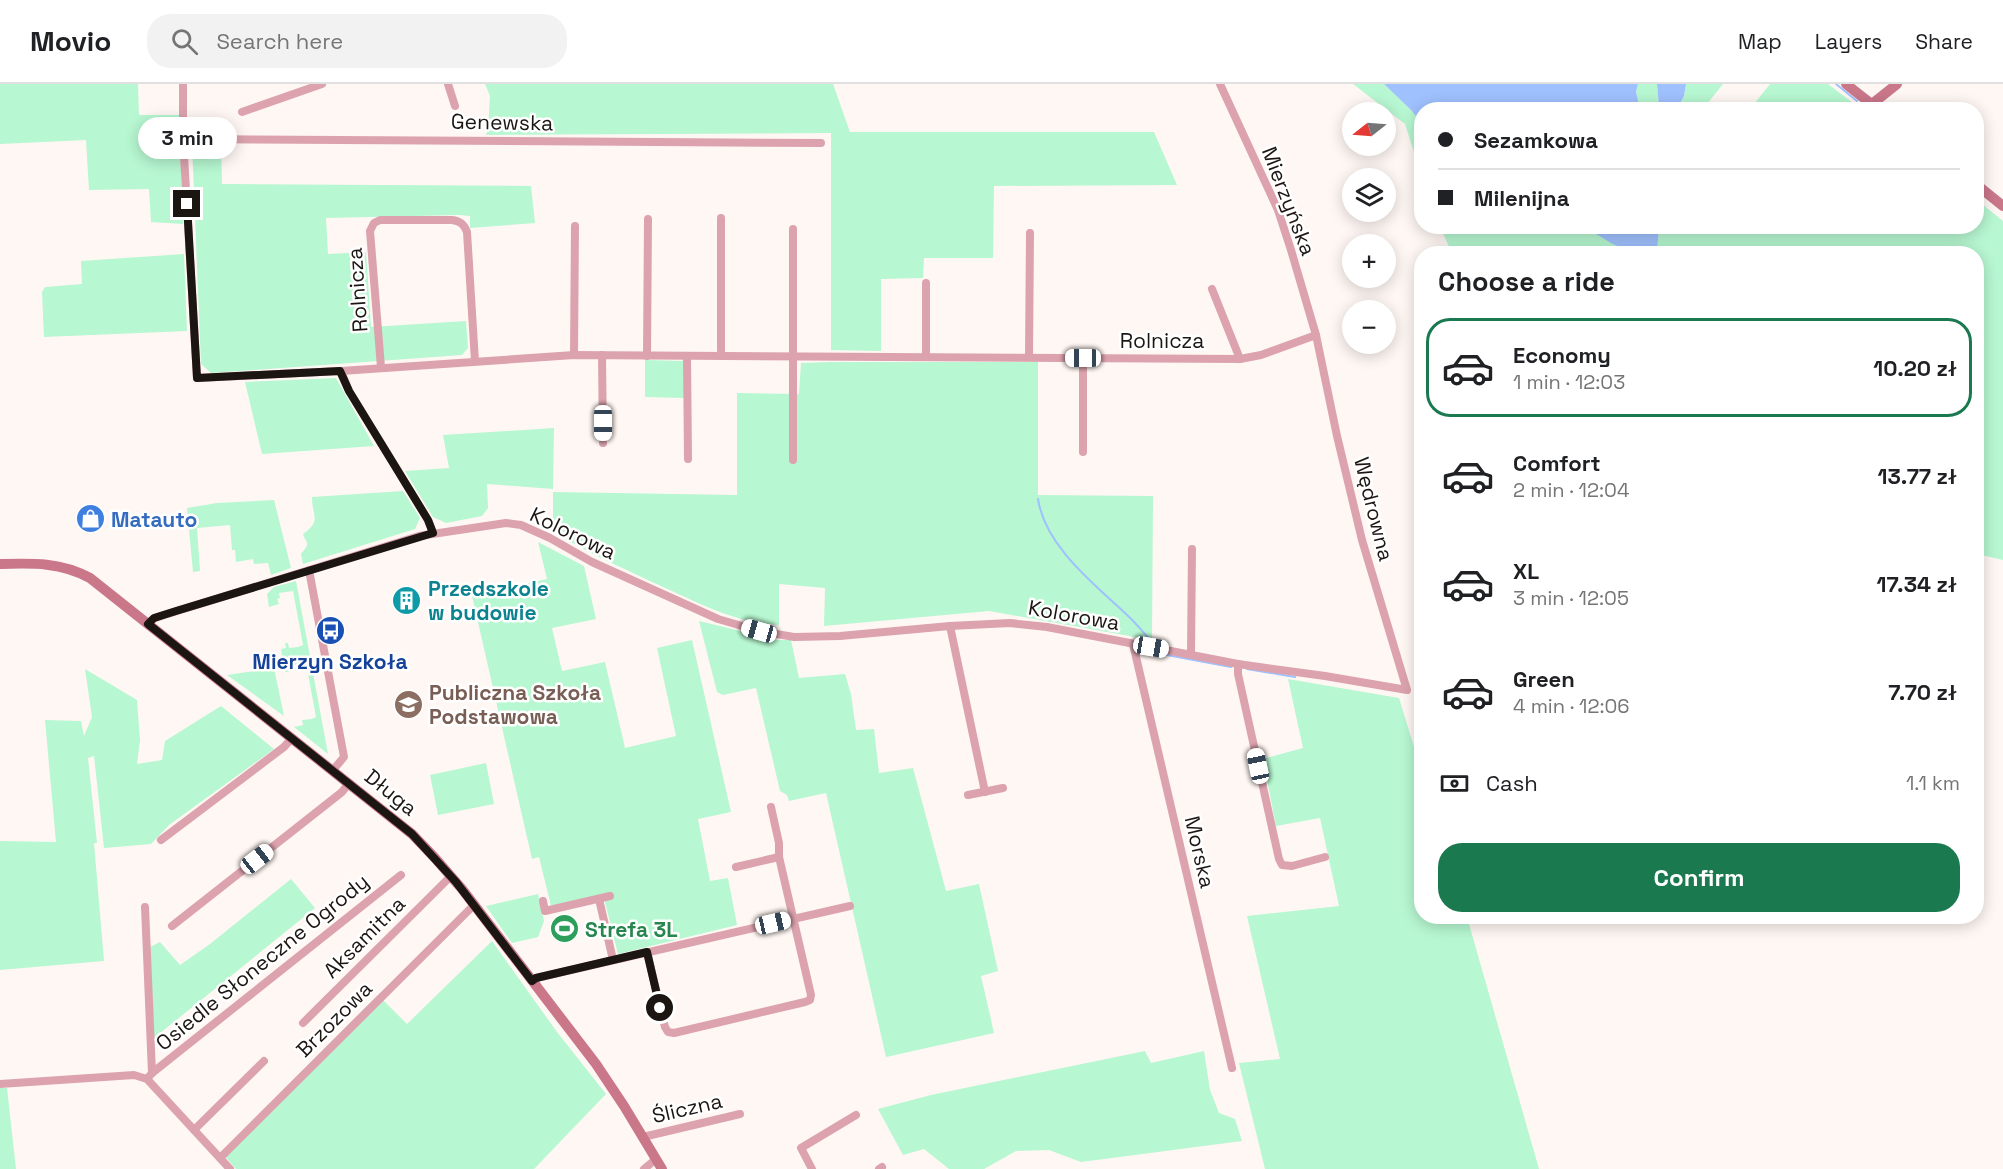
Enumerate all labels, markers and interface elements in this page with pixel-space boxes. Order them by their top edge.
search box [147,14,567,68]
text: Movio [30,23,111,59]
icon: search [168,25,201,58]
text: Search here [216,27,343,55]
text: Map [1738,28,1782,55]
text: Layers [1815,28,1882,55]
text: Share [1915,28,1973,55]
north arrow [1342,102,1396,156]
map controls [1342,102,1396,354]
street label: Genewska [451,108,553,136]
callout: 3 min [138,117,237,159]
text: 3 min [162,125,213,151]
text: Sezamkowa [1474,126,1598,154]
street label: Mierzyńska [1256,143,1322,259]
button: layers [1342,168,1396,222]
text: Milenijna [1474,184,1569,212]
route end [173,190,200,217]
button: + [1342,234,1396,288]
street label: Rolnicza [341,247,373,333]
text: Choose a ride [1438,264,1615,299]
button: − [1342,300,1396,354]
street label: Rolnicza [1120,327,1204,354]
icon: car [1441,341,1495,395]
text: Economy [1513,341,1611,369]
car [1065,349,1101,367]
text: 10.20 zł [1873,354,1957,382]
text: 1 min · 12:03 [1513,369,1625,395]
car [594,405,612,441]
icon: car [1441,449,1495,503]
text: Comfort [1513,449,1601,477]
street label: Wędrowna [1348,454,1400,564]
text: 13.77 zł [1878,462,1957,490]
text: 2 min · 12:04 [1513,477,1629,503]
street label: Kolorowa [526,501,620,565]
shop icon: Matauto [74,503,106,535]
place label: Matauto [111,506,197,533]
icon: car [1441,557,1495,611]
text: XL [1513,557,1539,585]
text: 17.34 zł [1876,570,1957,598]
place label: Przedszkole w budowie [428,575,549,626]
building icon: Przedszkole w budowie [391,584,423,616]
text: 3 min · 12:05 [1513,585,1629,611]
street label: Kolorowa [1026,594,1122,636]
bus stop icon: Mierzyn Szkoła [314,614,346,646]
car [739,617,779,645]
car [1132,635,1170,659]
place label: Mierzyn Szkoła [252,648,408,675]
icon: car [1441,665,1495,719]
text: Green [1513,665,1575,693]
text: 7.70 zł [1888,678,1957,706]
place label: Publiczna Szkoła Podstawowa [429,679,601,730]
school or university icon: Publiczna Szkoła Podstawowa [392,688,424,720]
text: 4 min · 12:06 [1513,693,1630,719]
car [1245,747,1271,785]
street label: Długa [359,763,423,821]
icon: cash [1438,767,1471,800]
text: Cash [1486,769,1538,797]
text: 1.1 km [1906,770,1960,796]
street label: Morska [1179,813,1221,891]
car [237,841,277,877]
button: Confirm [1438,843,1960,912]
street label: Osiedle Słoneczne Ogrody [150,868,374,1056]
street label: Aksamitna [317,890,411,984]
car [753,910,793,936]
sports icon: Strefa 3L [548,913,580,945]
place label: Strefa 3L [585,916,678,943]
street label: Brzozowa [290,975,378,1063]
route start [646,994,673,1021]
street label: Śliczna [649,1087,725,1129]

